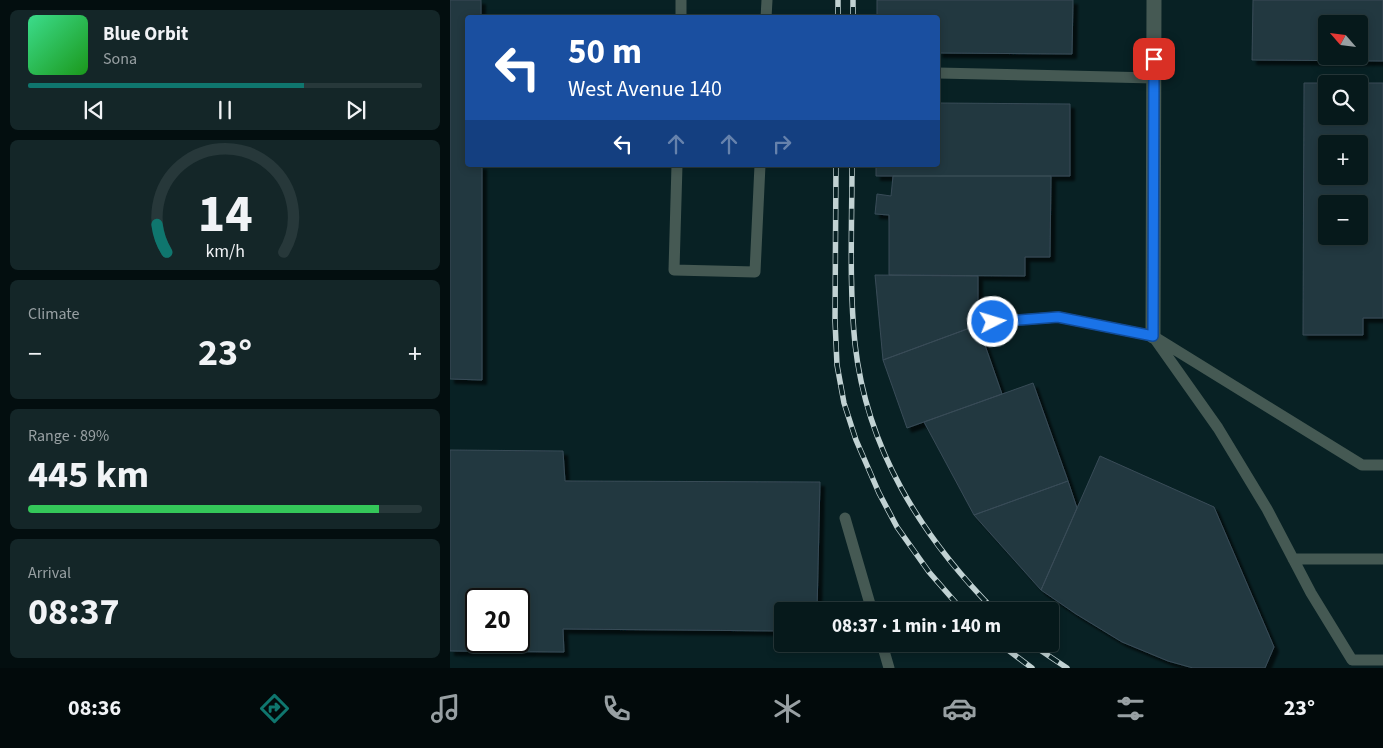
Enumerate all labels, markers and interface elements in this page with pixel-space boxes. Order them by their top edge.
north arrow [1318,15,1368,65]
map controls [1318,15,1368,245]
text: Blue Orbit [103,21,188,48]
text: 50 m [568,27,642,77]
icon: left [485,35,550,100]
pin [1133,38,1175,80]
icon: arrive [1140,45,1168,73]
text: Sona [103,48,137,70]
text: West Avenue 140 [568,73,722,105]
button: search [1318,75,1368,125]
icon: previous [80,96,108,124]
icon: pause [211,96,239,124]
icon: next [342,96,370,124]
icon: left [609,130,637,158]
icon: ahead [662,130,690,158]
icon: ahead [715,130,743,158]
icon: right [768,130,796,158]
button: + [1318,135,1368,185]
text: 14 [198,178,252,252]
button: − [1318,195,1368,245]
text: km/h [205,239,245,264]
position arrow [966,295,1018,347]
text: Climate [28,303,79,325]
text: 23° [198,326,252,380]
text: − [28,334,42,374]
text: + [408,334,422,374]
text: Range · 89% [28,425,109,447]
text: 445 km [28,448,149,502]
text: Arrival [28,562,71,584]
text: 08:37 [28,585,120,639]
speed limit sign: 20 [465,588,530,653]
text: 08:37 · 1 min · 140 m [832,613,1001,640]
icon: directions [257,691,292,726]
icon: music [428,691,463,726]
icon: phone [599,691,634,726]
icon: climate [770,691,805,726]
icon: car [942,691,977,726]
icon: filters [1113,691,1148,726]
text: 08:36 [68,692,121,724]
text: 23° [1284,692,1315,724]

